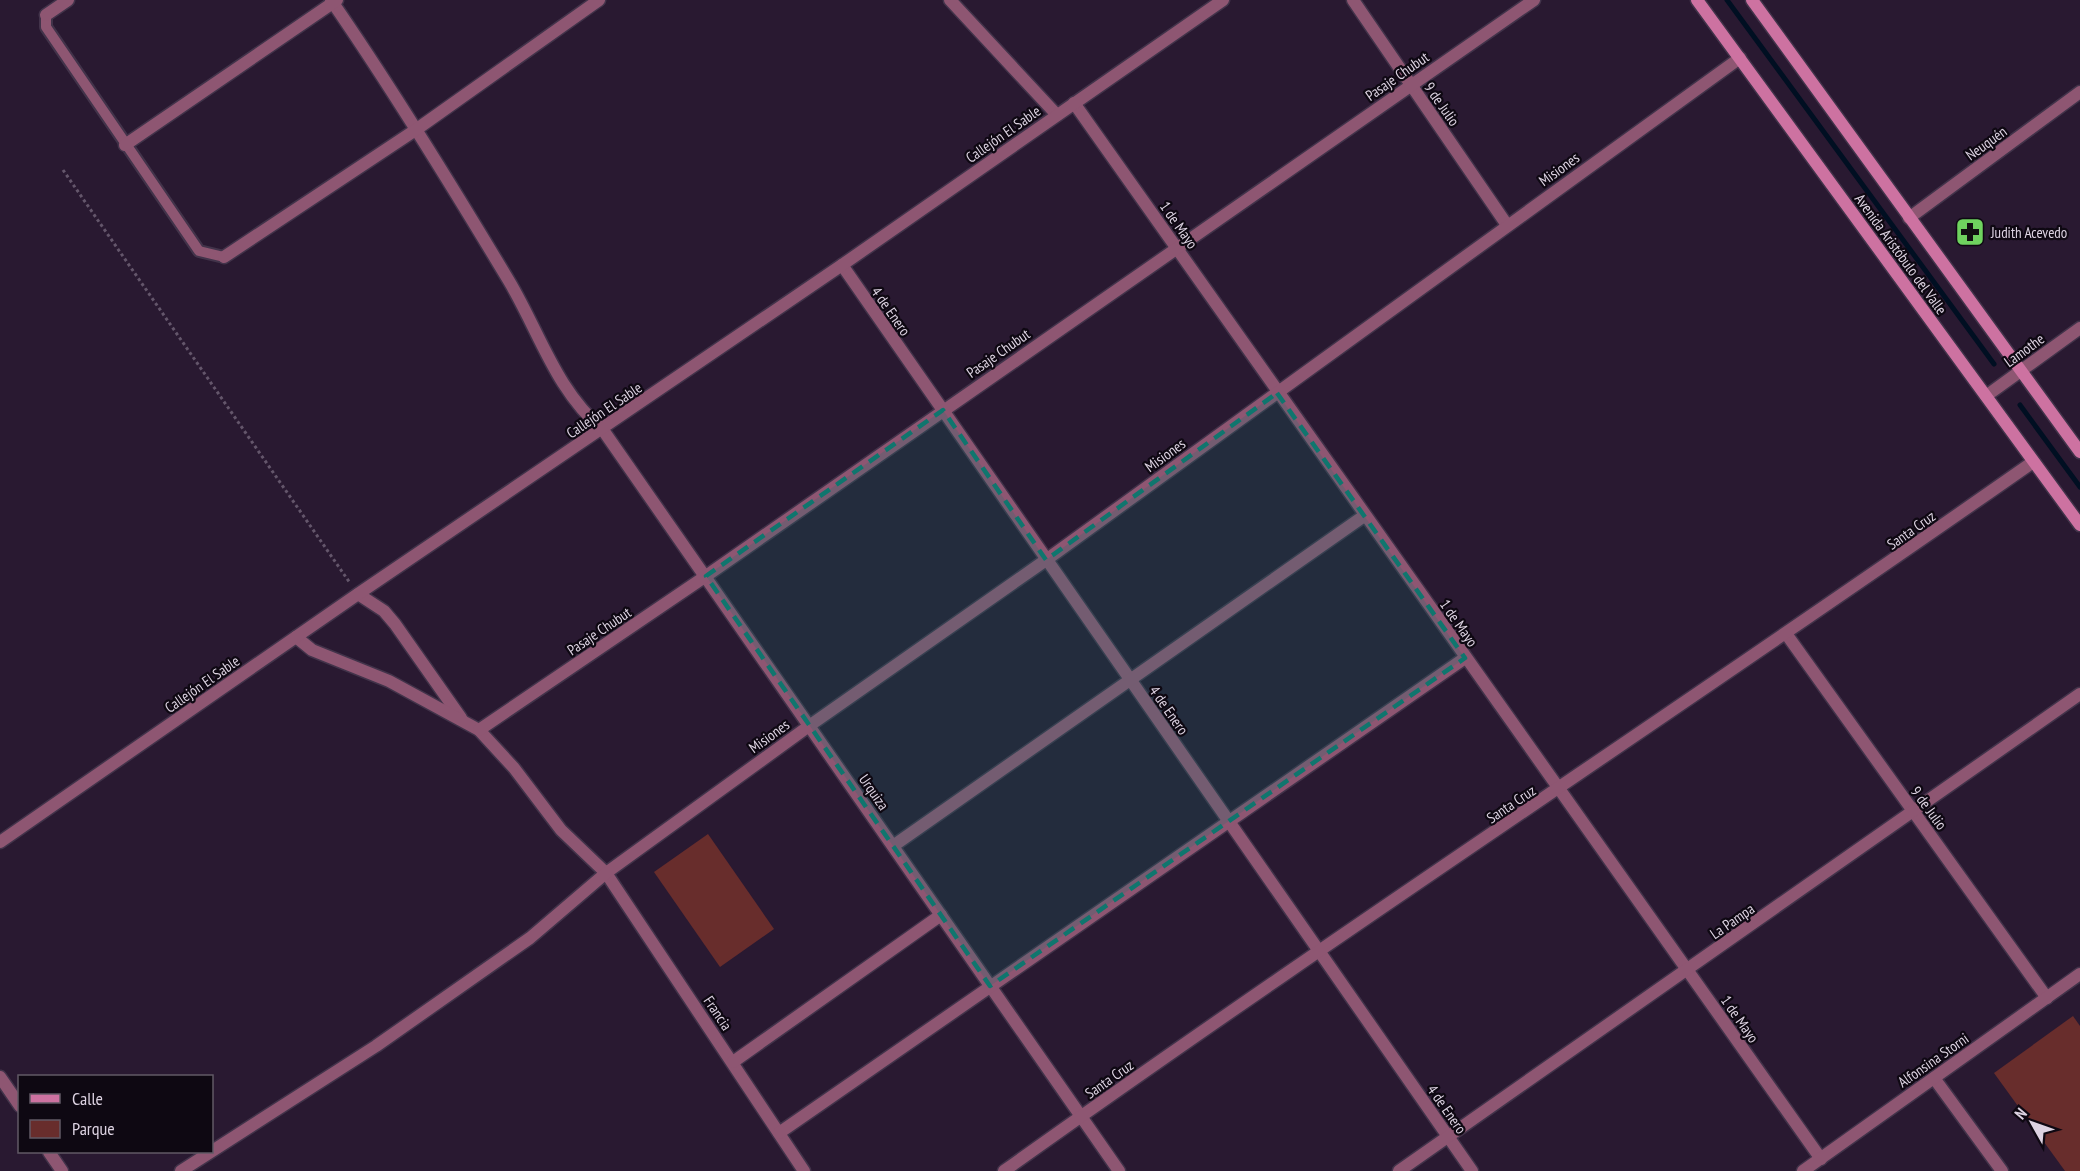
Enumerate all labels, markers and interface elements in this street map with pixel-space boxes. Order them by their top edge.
street label: Pasaje Chubut [1362,47,1432,105]
street label: 9 de Julio [1420,78,1464,130]
street label: Callejón El Sable [962,101,1044,167]
street label: Neuquén [1962,122,2010,164]
street label: Misiones [1535,148,1583,190]
street label: Avenida Aristóbulo del Valle [1851,190,1951,318]
street label: 1 de Mayo [1156,198,1202,252]
pharmacy icon: Judith Acevedo [1954,216,1986,248]
place label: Judith Acevedo [1990,223,2067,242]
street label: 4 de Enero [867,283,915,339]
street label: Pasaje Chubut [963,324,1033,382]
street label: Lamothe [2000,329,2048,371]
street label: Callejón El Sable [563,378,645,442]
street label: Misiones [1141,434,1189,476]
street label: Santa Cruz [1883,506,1939,554]
street label: 1 de Mayo [1436,596,1482,650]
street label: Pasaje Chubut [563,603,635,659]
street label: Callejón El Sable [161,651,243,717]
street label: 4 de Enero [1145,682,1193,738]
street label: Misiones [745,715,793,757]
street label: Urquiza [855,770,893,814]
street label: Santa Cruz [1483,781,1539,827]
street label: 9 de Julio [1907,783,1951,833]
street label: La Pampa [1706,899,1758,943]
street label: Francia [700,992,736,1034]
street label: 1 de Mayo [1717,992,1763,1046]
street label: Alfonsina Storni [1894,1029,1972,1091]
street label: Santa Cruz [1081,1055,1137,1103]
legend [18,1075,213,1153]
street label: 4 de Enero [1423,1081,1471,1137]
text: Calle [72,1087,103,1110]
north arrow [2002,1093,2062,1153]
text: N [2010,1104,2031,1123]
text: Parque [72,1117,115,1140]

